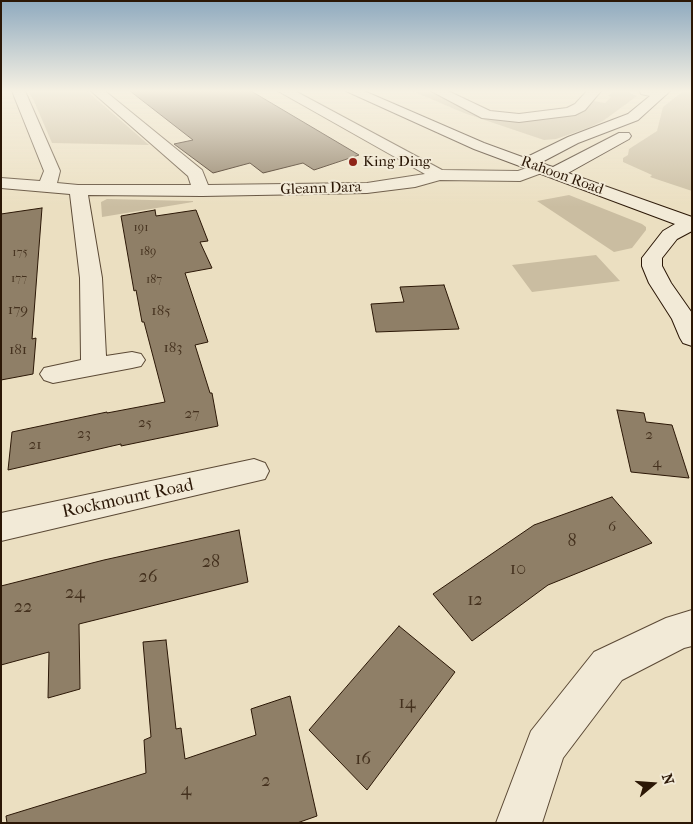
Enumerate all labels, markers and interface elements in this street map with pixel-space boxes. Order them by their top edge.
place label: King Ding [363,153,431,171]
street label: Rahoon Road [518,153,606,199]
marker: King Ding [347,156,359,168]
street label: Gleann Dara [280,179,362,199]
house number: 191 [134,221,148,235]
house number: 189 [140,245,156,259]
house number: 175 [12,246,28,260]
house number: 177 [11,272,27,286]
house number: 187 [146,273,162,287]
house number: 179 [8,301,28,319]
house number: 185 [151,302,171,320]
house number: 183 [163,339,183,357]
house number: 181 [9,341,27,359]
house number: 27 [185,405,199,423]
house number: 25 [138,414,152,432]
house number: 23 [77,425,91,443]
house number: 2 [645,426,653,444]
house number: 21 [28,436,42,454]
house number: 4 [653,454,661,472]
street label: Rockmount Road [60,475,196,523]
house number: 6 [608,518,616,536]
house number: 8 [567,531,577,553]
house number: 28 [202,552,220,574]
house number: 10 [510,559,526,581]
house number: 26 [138,567,158,589]
house number: 24 [65,583,85,605]
house number: 12 [467,590,483,612]
house number: 22 [14,597,32,619]
house number: 14 [398,693,416,715]
house number: 16 [355,749,371,771]
north arrow [628,759,678,809]
house number: 2 [261,771,271,793]
text: N [658,772,677,787]
house number: 4 [181,780,191,802]

